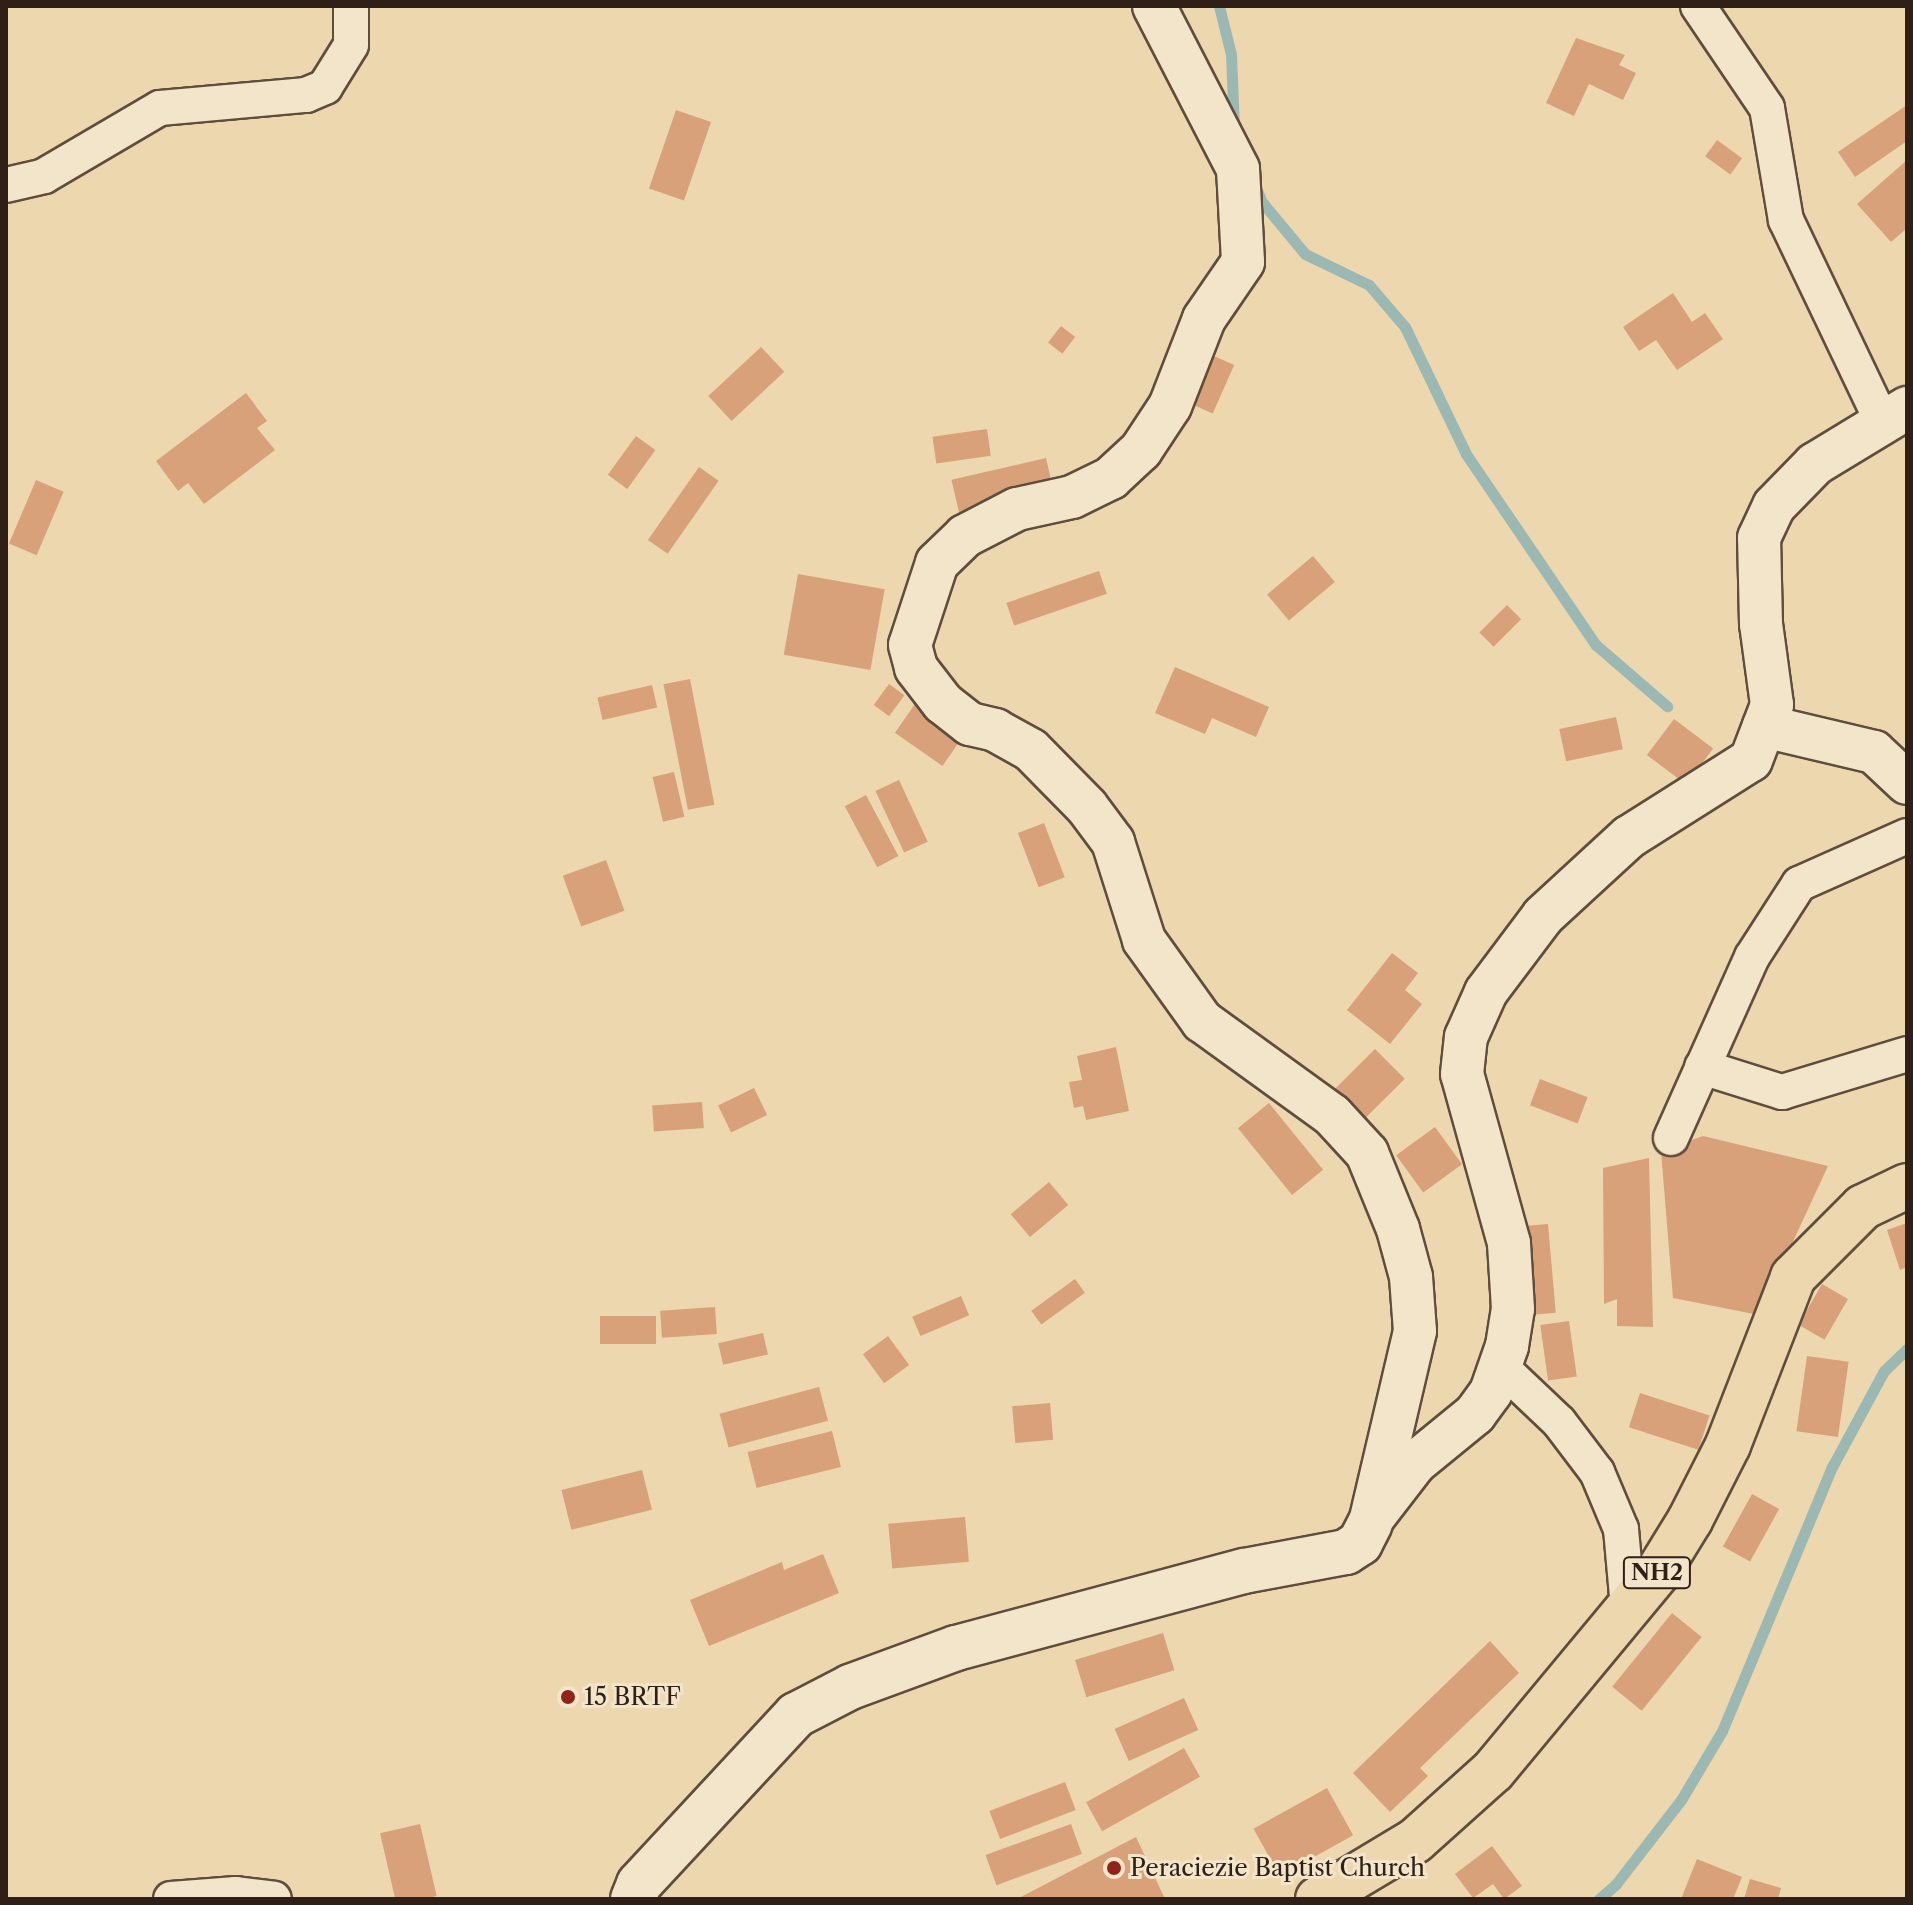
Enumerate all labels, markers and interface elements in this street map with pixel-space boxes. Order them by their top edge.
road number: NH2 [1621,1555,1693,1591]
place label: 15 BRTF [584,1683,681,1711]
marker: 15 BRTF [559,1688,577,1706]
place label: Peraciezie Baptist Church [1130,1854,1425,1882]
marker: Peraciezie Baptist Church [1105,1859,1123,1877]

